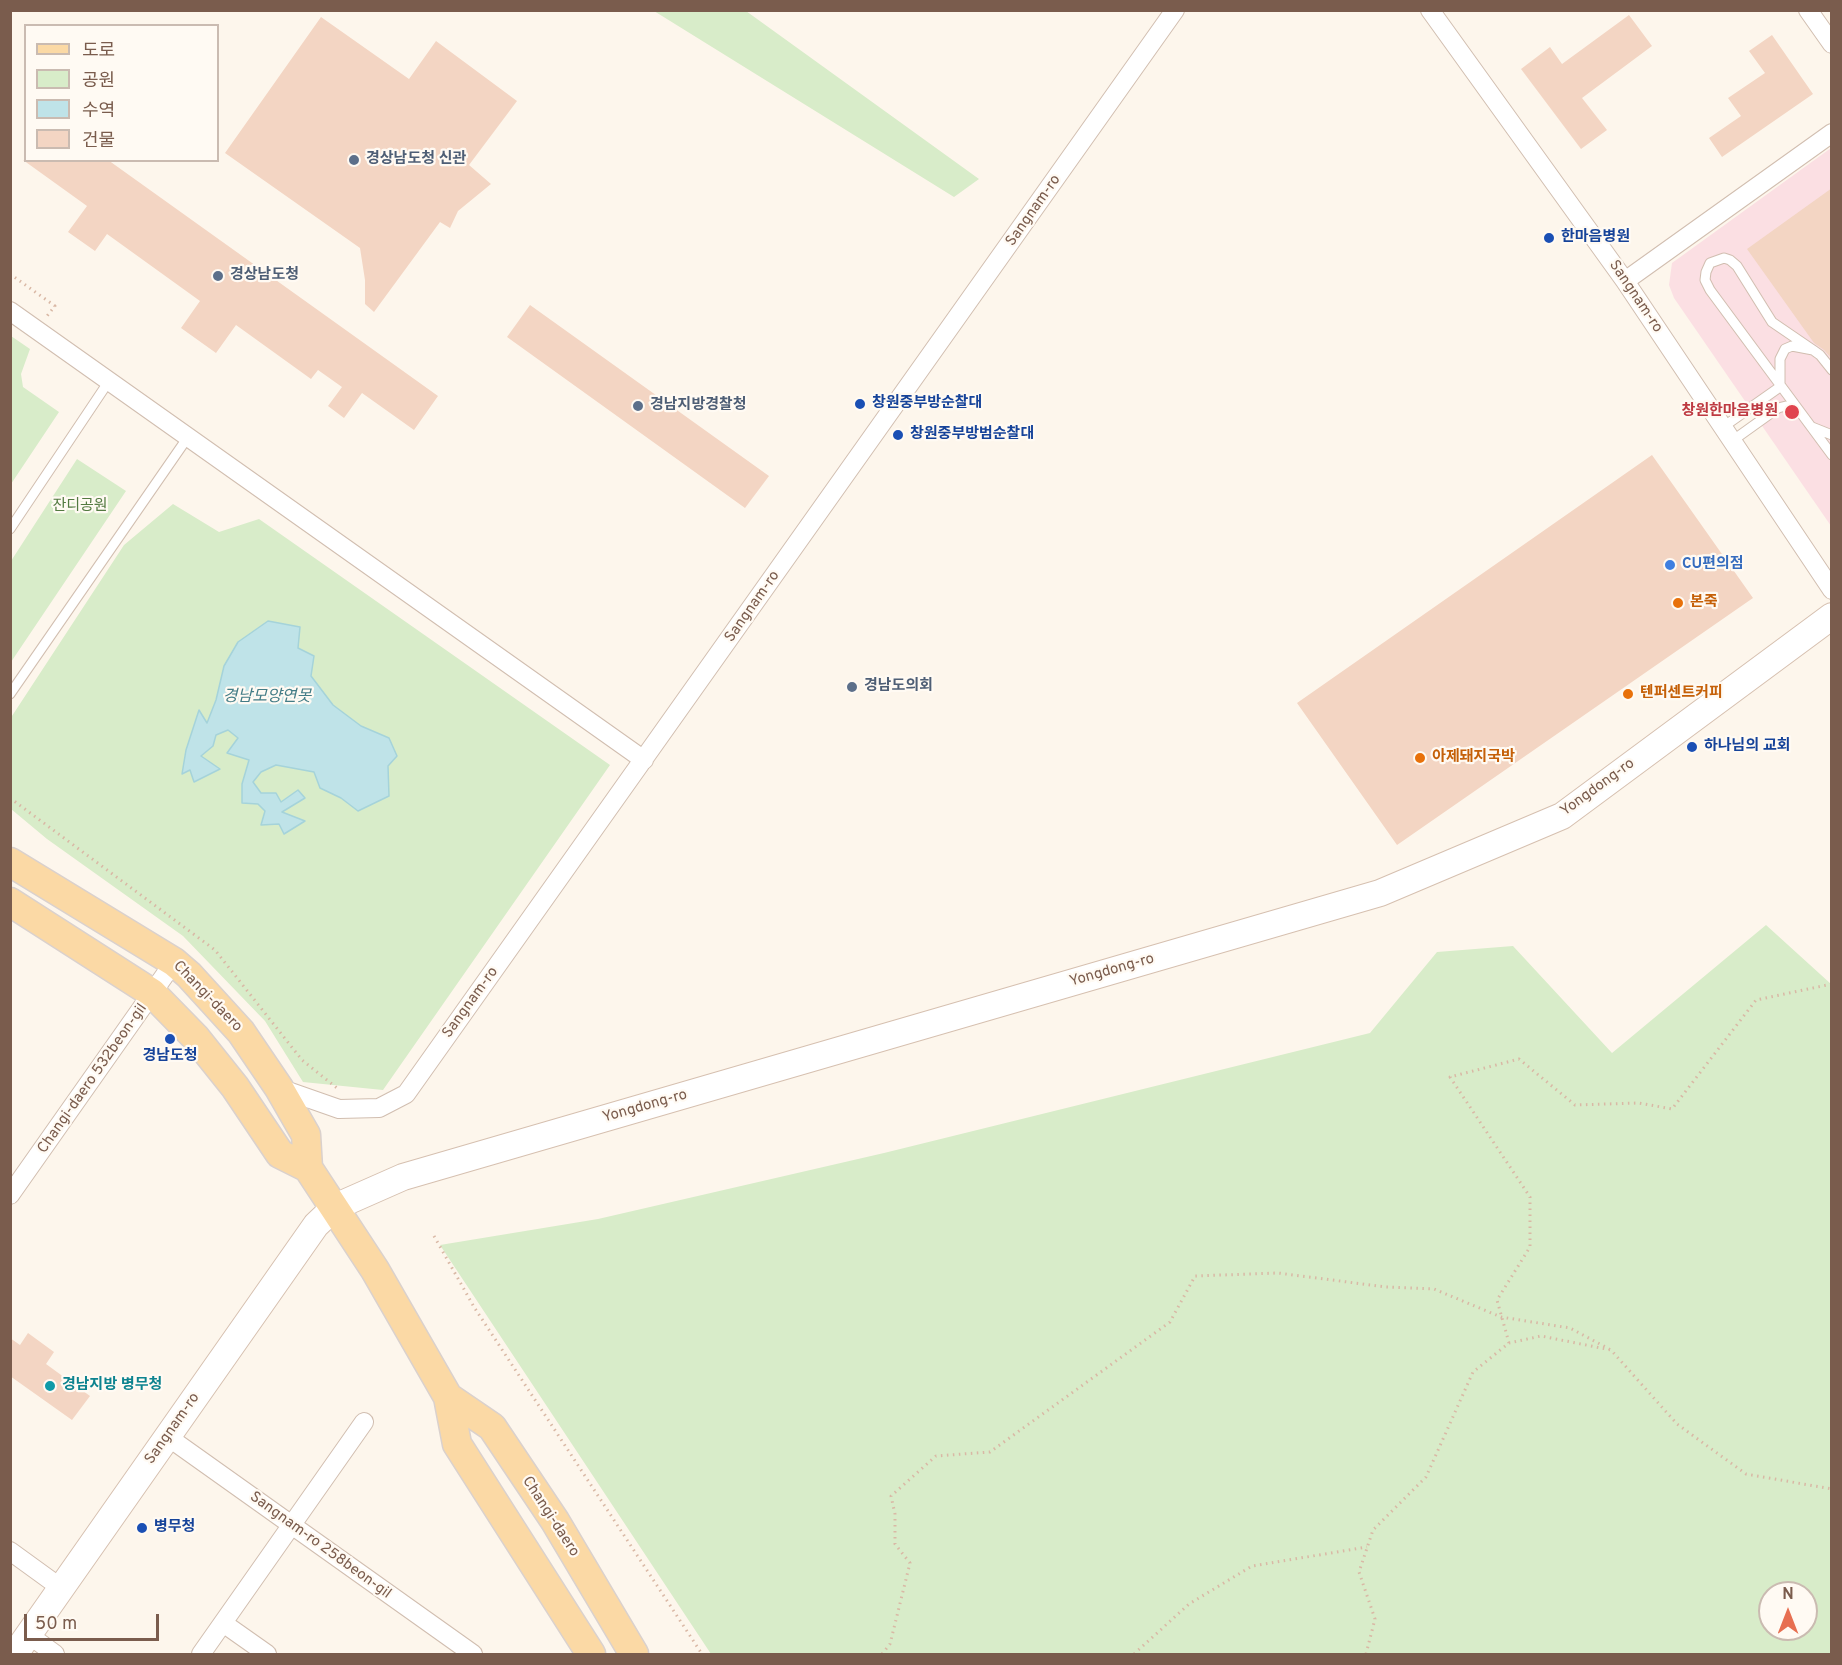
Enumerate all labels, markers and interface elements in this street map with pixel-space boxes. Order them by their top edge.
legend [24,24,219,162]
text: 도로 [82,40,115,63]
text: 공원 [82,70,115,93]
text: 수역 [82,100,115,123]
text: 건물 [82,130,115,153]
place label: 경상남도청 신관 [366,151,466,169]
marker: 경상남도청 신관 [347,153,361,167]
street label: Sangnam-ro [1003,172,1065,250]
place label: 한마음병원 [1561,229,1630,247]
marker: 한마음병원 [1542,231,1556,245]
street label: Sangnam-ro [1604,257,1666,337]
place label: 경상남도청 [230,267,299,285]
marker: 경상남도청 [211,269,225,283]
place label: 창원중부방순찰대 [872,395,982,413]
place label: 경남지방경찰청 [650,397,747,415]
marker: 창원중부방순찰대 [853,397,867,411]
marker: 경남지방경찰청 [631,399,645,413]
place label: 창원한마음병원 [1681,403,1778,421]
marker: 창원한마음병원 [1783,403,1801,421]
place label: 창원중부방범순찰대 [910,426,1034,444]
marker: 창원중부방범순찰대 [891,428,905,442]
park label: 잔디공원 [52,498,108,516]
place label: CU편의점 [1682,556,1744,574]
marker: CU편의점 [1663,558,1677,572]
street label: Sangnam-ro [722,568,784,646]
place label: 본죽 [1690,594,1718,612]
marker: 본죽 [1671,596,1685,610]
place label: 경남도의회 [864,678,933,696]
marker: 경남도의회 [845,680,859,694]
place label: 텐퍼센트커피 [1640,685,1723,703]
marker: 텐퍼센트커피 [1621,687,1635,701]
water label: 경남모양연못 [223,688,311,708]
place label: 하나님의 교회 [1704,738,1791,756]
marker: 하나님의 교회 [1685,740,1699,754]
place label: 아제돼지국박 [1432,749,1515,767]
marker: 아제돼지국박 [1413,751,1427,765]
street label: Yongdong-ro [1557,755,1639,821]
street label: Yongdong-ro [1068,950,1156,992]
street label: Changi-daero [169,958,245,1036]
street label: Sangnam-ro [439,964,503,1042]
street label: Changi-daero 532beon-gil [34,1001,152,1157]
marker: 경남도청 [163,1032,177,1046]
place label: 경남도청 [142,1048,198,1066]
street label: Yongdong-ro [601,1086,689,1128]
place label: 경남지방 병무청 [62,1377,162,1395]
marker: 경남지방 병무청 [43,1379,57,1393]
street label: Sangnam-ro [142,1390,204,1468]
street label: Changi-daero [517,1474,583,1560]
street label: Sangnam-ro 258beon-gil [246,1489,394,1603]
place label: 병무청 [154,1519,195,1537]
marker: 병무청 [135,1521,149,1535]
north arrow [1758,1581,1818,1641]
text: N [1782,1585,1794,1605]
scale bar [27,1602,162,1640]
text: 50 m [35,1613,77,1636]

